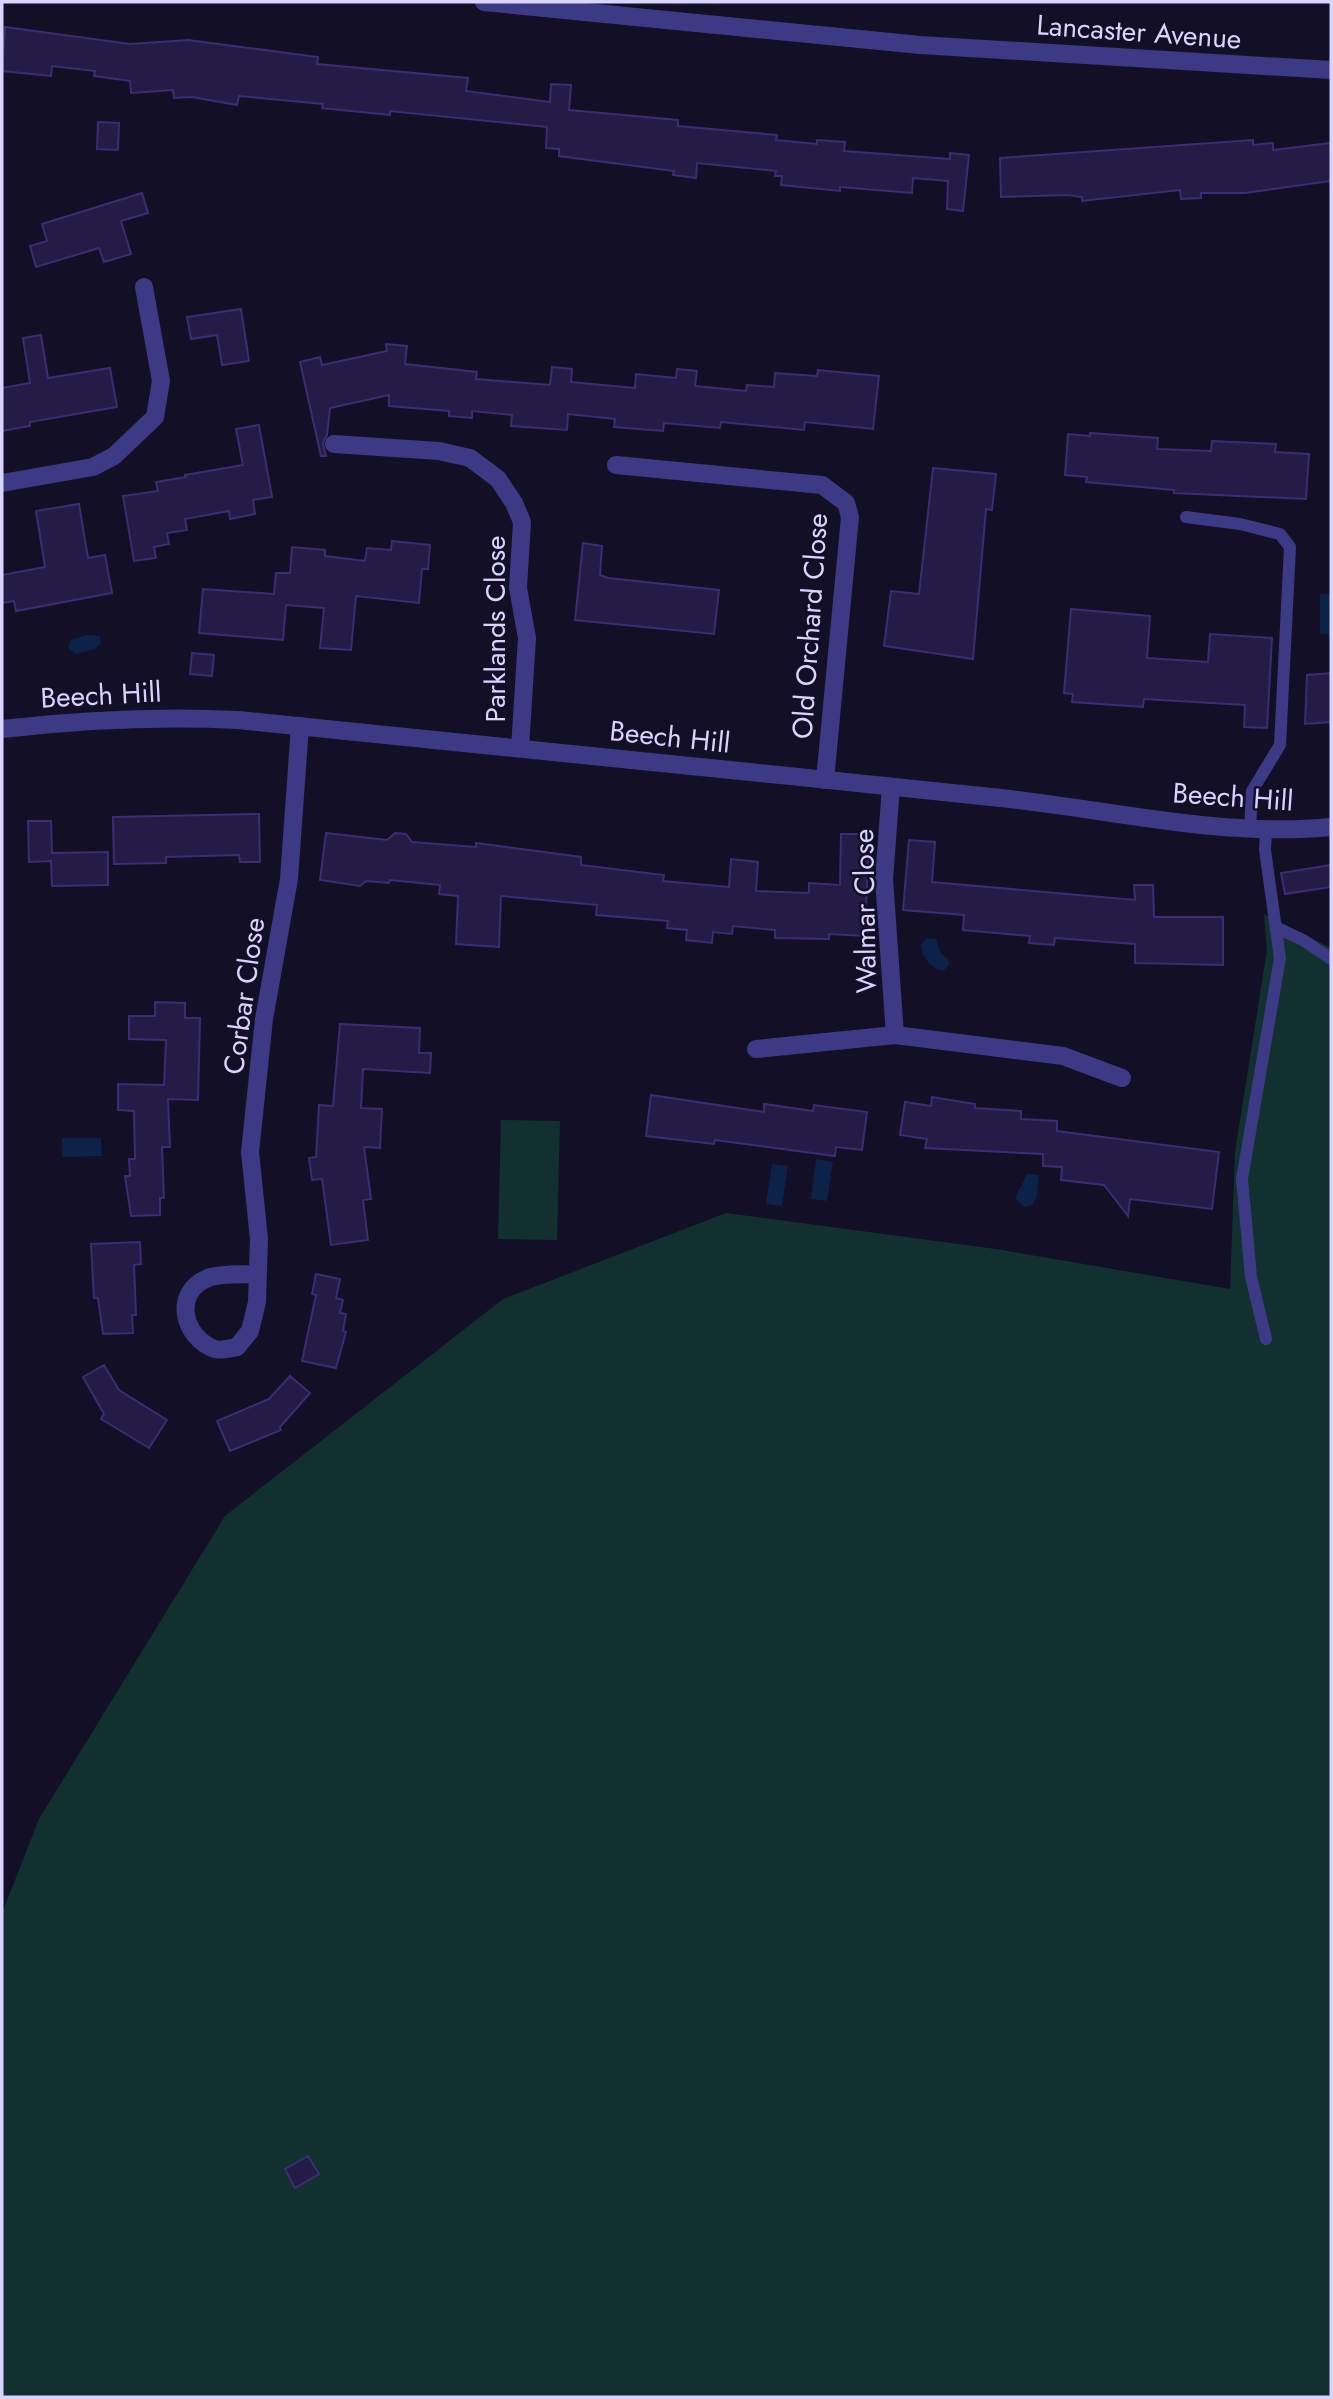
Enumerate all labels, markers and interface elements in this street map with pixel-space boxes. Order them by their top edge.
street label: Lancaster Avenue [1035,4,1243,60]
street label: Old Orchard Close [782,512,838,740]
street label: Parklands Close [475,536,516,722]
street label: Beech Hill [39,671,163,719]
street label: Beech Hill [608,710,732,764]
street label: Beech Hill [1171,772,1295,822]
street label: Walmar Close [843,828,887,994]
street label: Corbar Close [213,915,275,1077]

